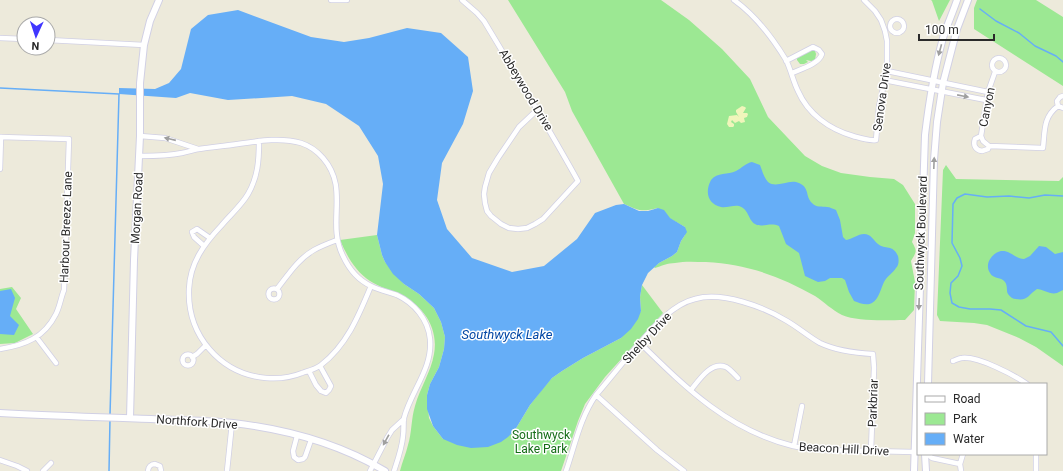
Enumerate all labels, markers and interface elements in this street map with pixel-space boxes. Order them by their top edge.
north arrow [16,16,56,56]
scale bar [919,16,994,42]
text: 100 m [925,23,959,37]
text: N [31,39,40,52]
one-way arrow [937,44,943,56]
street label: Abbeywood Drive [496,47,556,133]
street label: Senova Drive [870,62,894,132]
street label: Canyon [976,86,998,128]
one-way arrow [957,93,970,99]
one-way arrow [164,136,176,142]
one-way arrow [931,157,938,169]
street label: Harbour Breeze Lane [57,171,75,283]
street label: Morgan Road [128,172,146,244]
street label: Southwyck Boulevard [912,176,930,290]
one-way arrow [916,298,922,311]
street label: Shelby Drive [620,309,674,367]
water label: Southwyck Lake [462,327,553,342]
street label: Parkbriar [865,379,881,427]
legend [917,383,1047,455]
text: Road [953,392,981,406]
street label: Northfork Drive [156,412,238,432]
text: Park [953,412,978,426]
park label: Southwyck Lake Park [512,428,571,456]
text: Water [953,432,984,446]
one-way arrow [383,434,390,446]
street label: Beacon Hill Drive [799,440,889,458]

